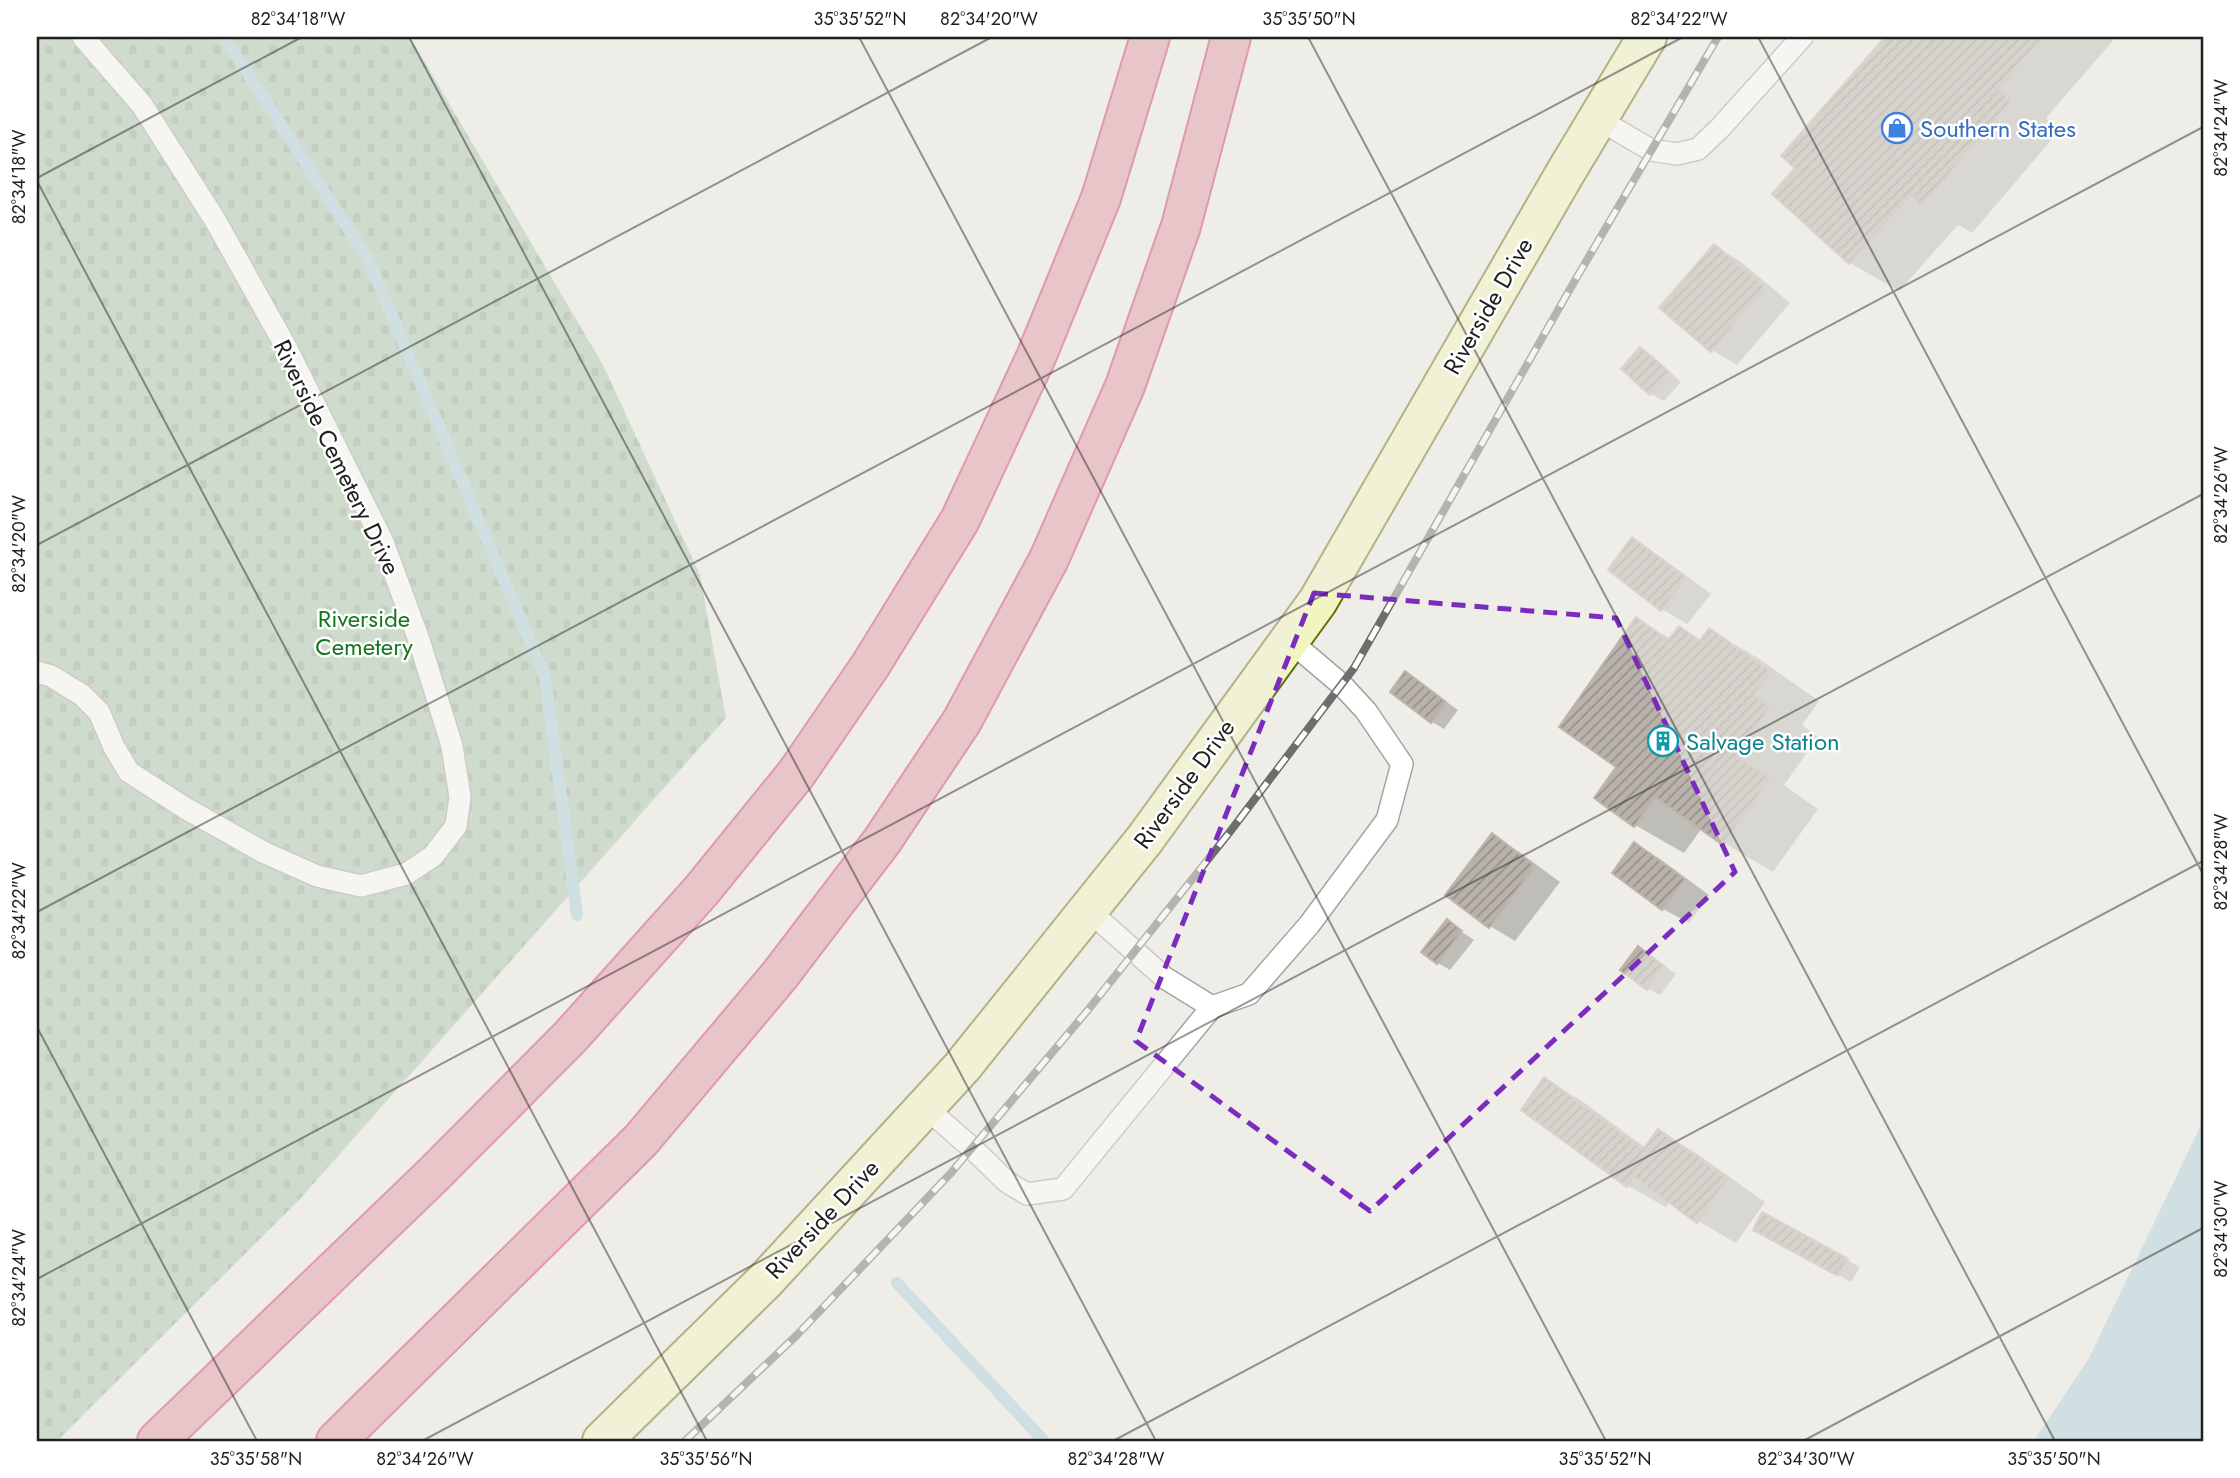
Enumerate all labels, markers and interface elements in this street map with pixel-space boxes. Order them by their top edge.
text: 82°34'18"W [251,6,345,32]
text: 35°35'52"N [814,6,906,32]
text: 82°34'20"W [940,6,1038,32]
text: 35°35'50"N [1262,6,1356,32]
text: 82°34'22"W [1630,6,1728,32]
text: 82°34'24"W [2208,79,2234,177]
shop icon: Southern States [1880,111,1914,145]
place label: Southern States [1920,111,2076,146]
text: 82°34'18"W [6,130,32,224]
street label: Riverside Drive [1435,231,1541,381]
street label: Riverside Cemetery Drive [265,334,409,580]
text: 82°34'26"W [2208,446,2234,544]
text: 82°34'20"W [6,495,32,593]
park label: Riverside Cemetery [315,601,413,664]
street label: Riverside Drive [1125,712,1243,856]
building icon: Salvage Station [1646,724,1680,758]
place label: Salvage Station [1686,724,1840,759]
text: 82°34'28"W [2208,813,2234,910]
text: 82°34'22"W [6,862,32,960]
street label: Riverside Drive [757,1151,887,1287]
text: 82°34'30"W [2208,1180,2234,1278]
text: 82°34'24"W [6,1229,32,1327]
text: 35°35'58"N [210,1446,302,1472]
text: 82°34'26"W [376,1446,474,1472]
text: 35°35'56"N [660,1446,752,1472]
text: 82°34'28"W [1068,1446,1165,1472]
text: 35°35'52"N [1559,1446,1651,1472]
text: 82°34'30"W [1757,1446,1855,1472]
text: 35°35'50"N [2007,1446,2101,1472]

